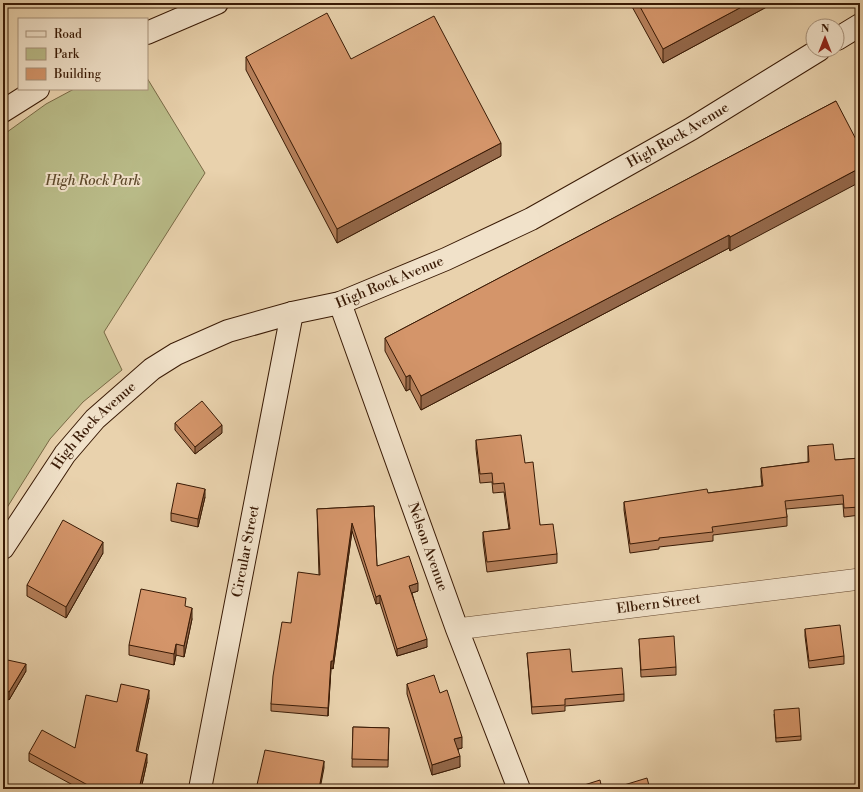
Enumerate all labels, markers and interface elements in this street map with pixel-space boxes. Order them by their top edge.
legend [18,18,148,90]
north arrow [805,18,845,58]
text: N [821,22,830,36]
text: Road [54,27,82,42]
text: Park [54,47,80,62]
text: Building [53,67,102,82]
street label: High Rock Avenue [624,99,732,172]
park label: High Rock Park [44,172,141,190]
street label: High Rock Avenue [333,252,446,313]
street label: High Rock Avenue [48,378,140,473]
street label: Nelson Avenue [403,500,452,594]
street label: Circular Street [228,504,264,599]
street label: Elbern Street [615,590,702,618]

